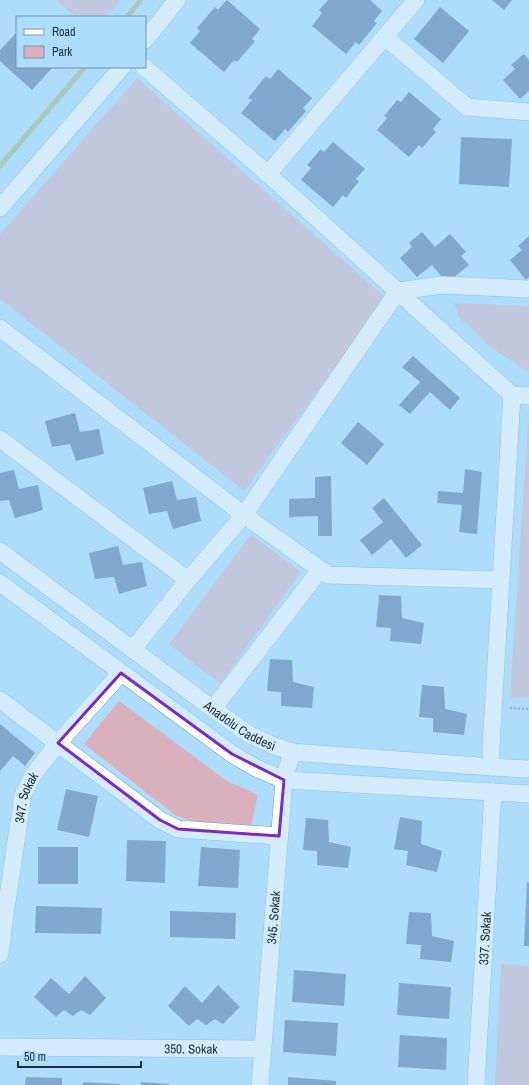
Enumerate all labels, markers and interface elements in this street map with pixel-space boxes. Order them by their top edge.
legend [16,16,146,68]
text: Road [52,24,76,40]
text: Park [52,44,72,60]
street label: Anadolu Caddesi [199,697,278,755]
street label: 347. Sokak [11,767,42,824]
street label: 345. Sokak [263,890,284,945]
street label: 337. Sokak [475,910,495,965]
street label: 350. Sokak [164,1040,218,1058]
scale bar [18,1043,141,1069]
text: 50 m [24,1049,46,1065]

